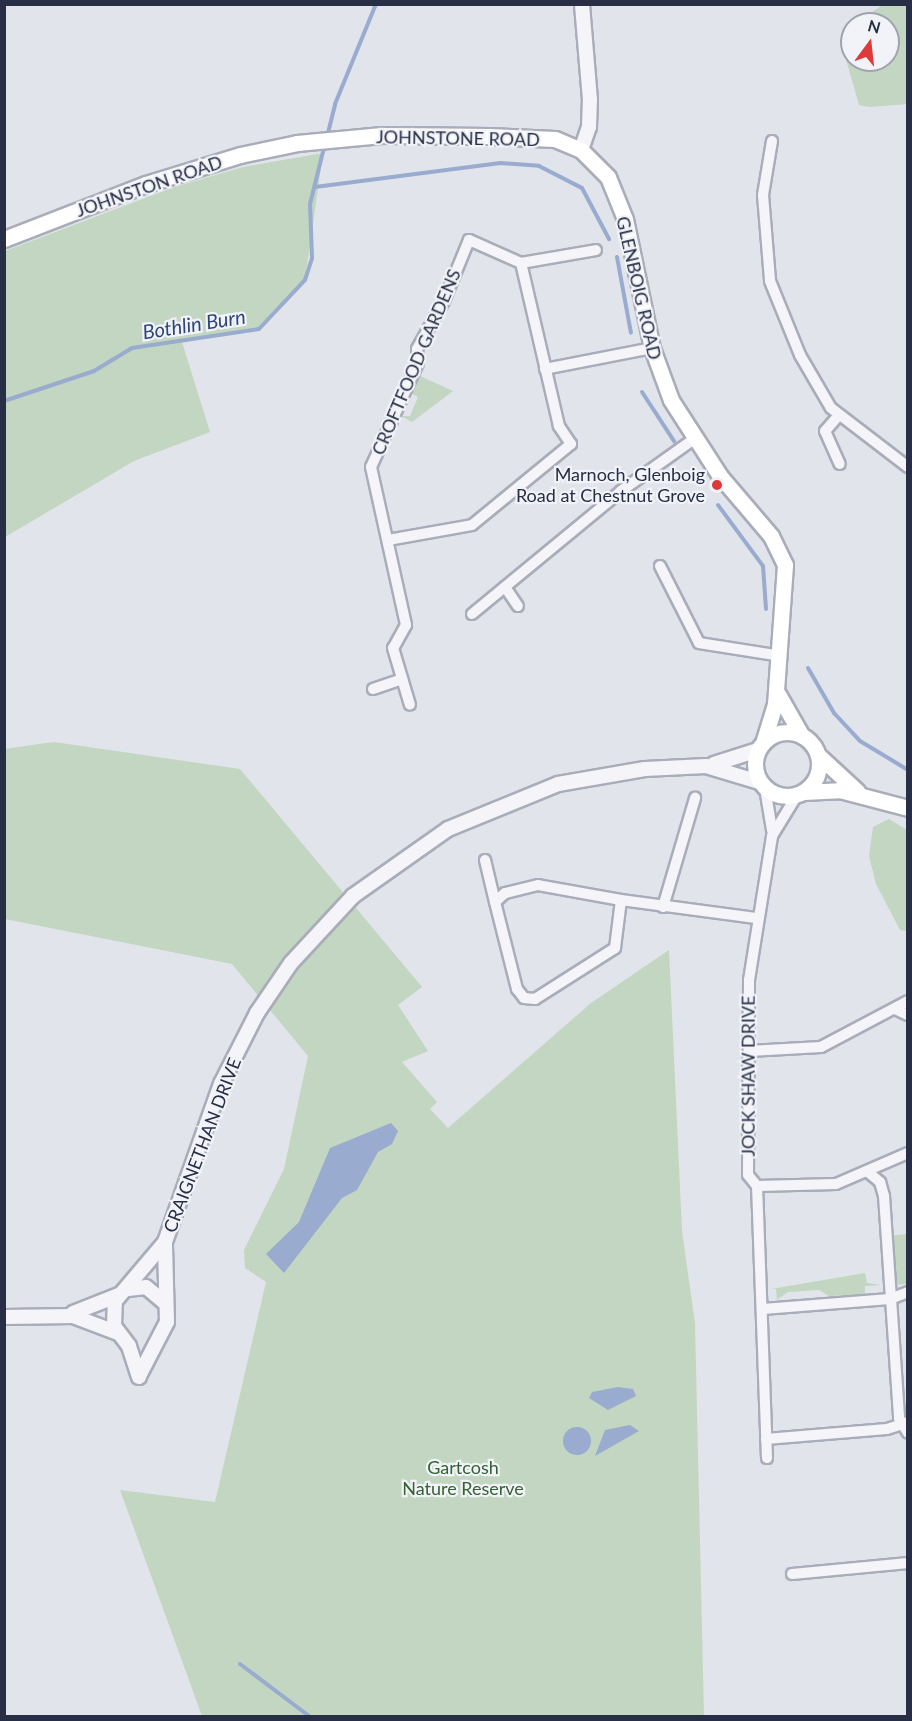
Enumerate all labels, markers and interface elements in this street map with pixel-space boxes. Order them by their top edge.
north arrow [840,12,900,72]
text: N [866,15,883,37]
street label: JOHNSTONE ROAD [376,126,540,150]
street label: JOHNSTON ROAD [73,151,225,221]
street label: GLENBOIG ROAD [612,214,666,362]
street label: CROFTFOOD GARDENS [367,266,465,458]
water label: Bothlin Burn [141,304,247,344]
place label: Marnoch, Glenboig Road at Chestnut Grove [516,464,705,506]
marker: Marnoch, Glenboig Road at Chestnut Grove [710,478,724,492]
street label: JOCK SHAW DRIVE [737,995,759,1157]
street label: CRAIGNETHAN DRIVE [159,1055,245,1235]
park label: Gartcosh Nature Reserve [402,1457,524,1500]

